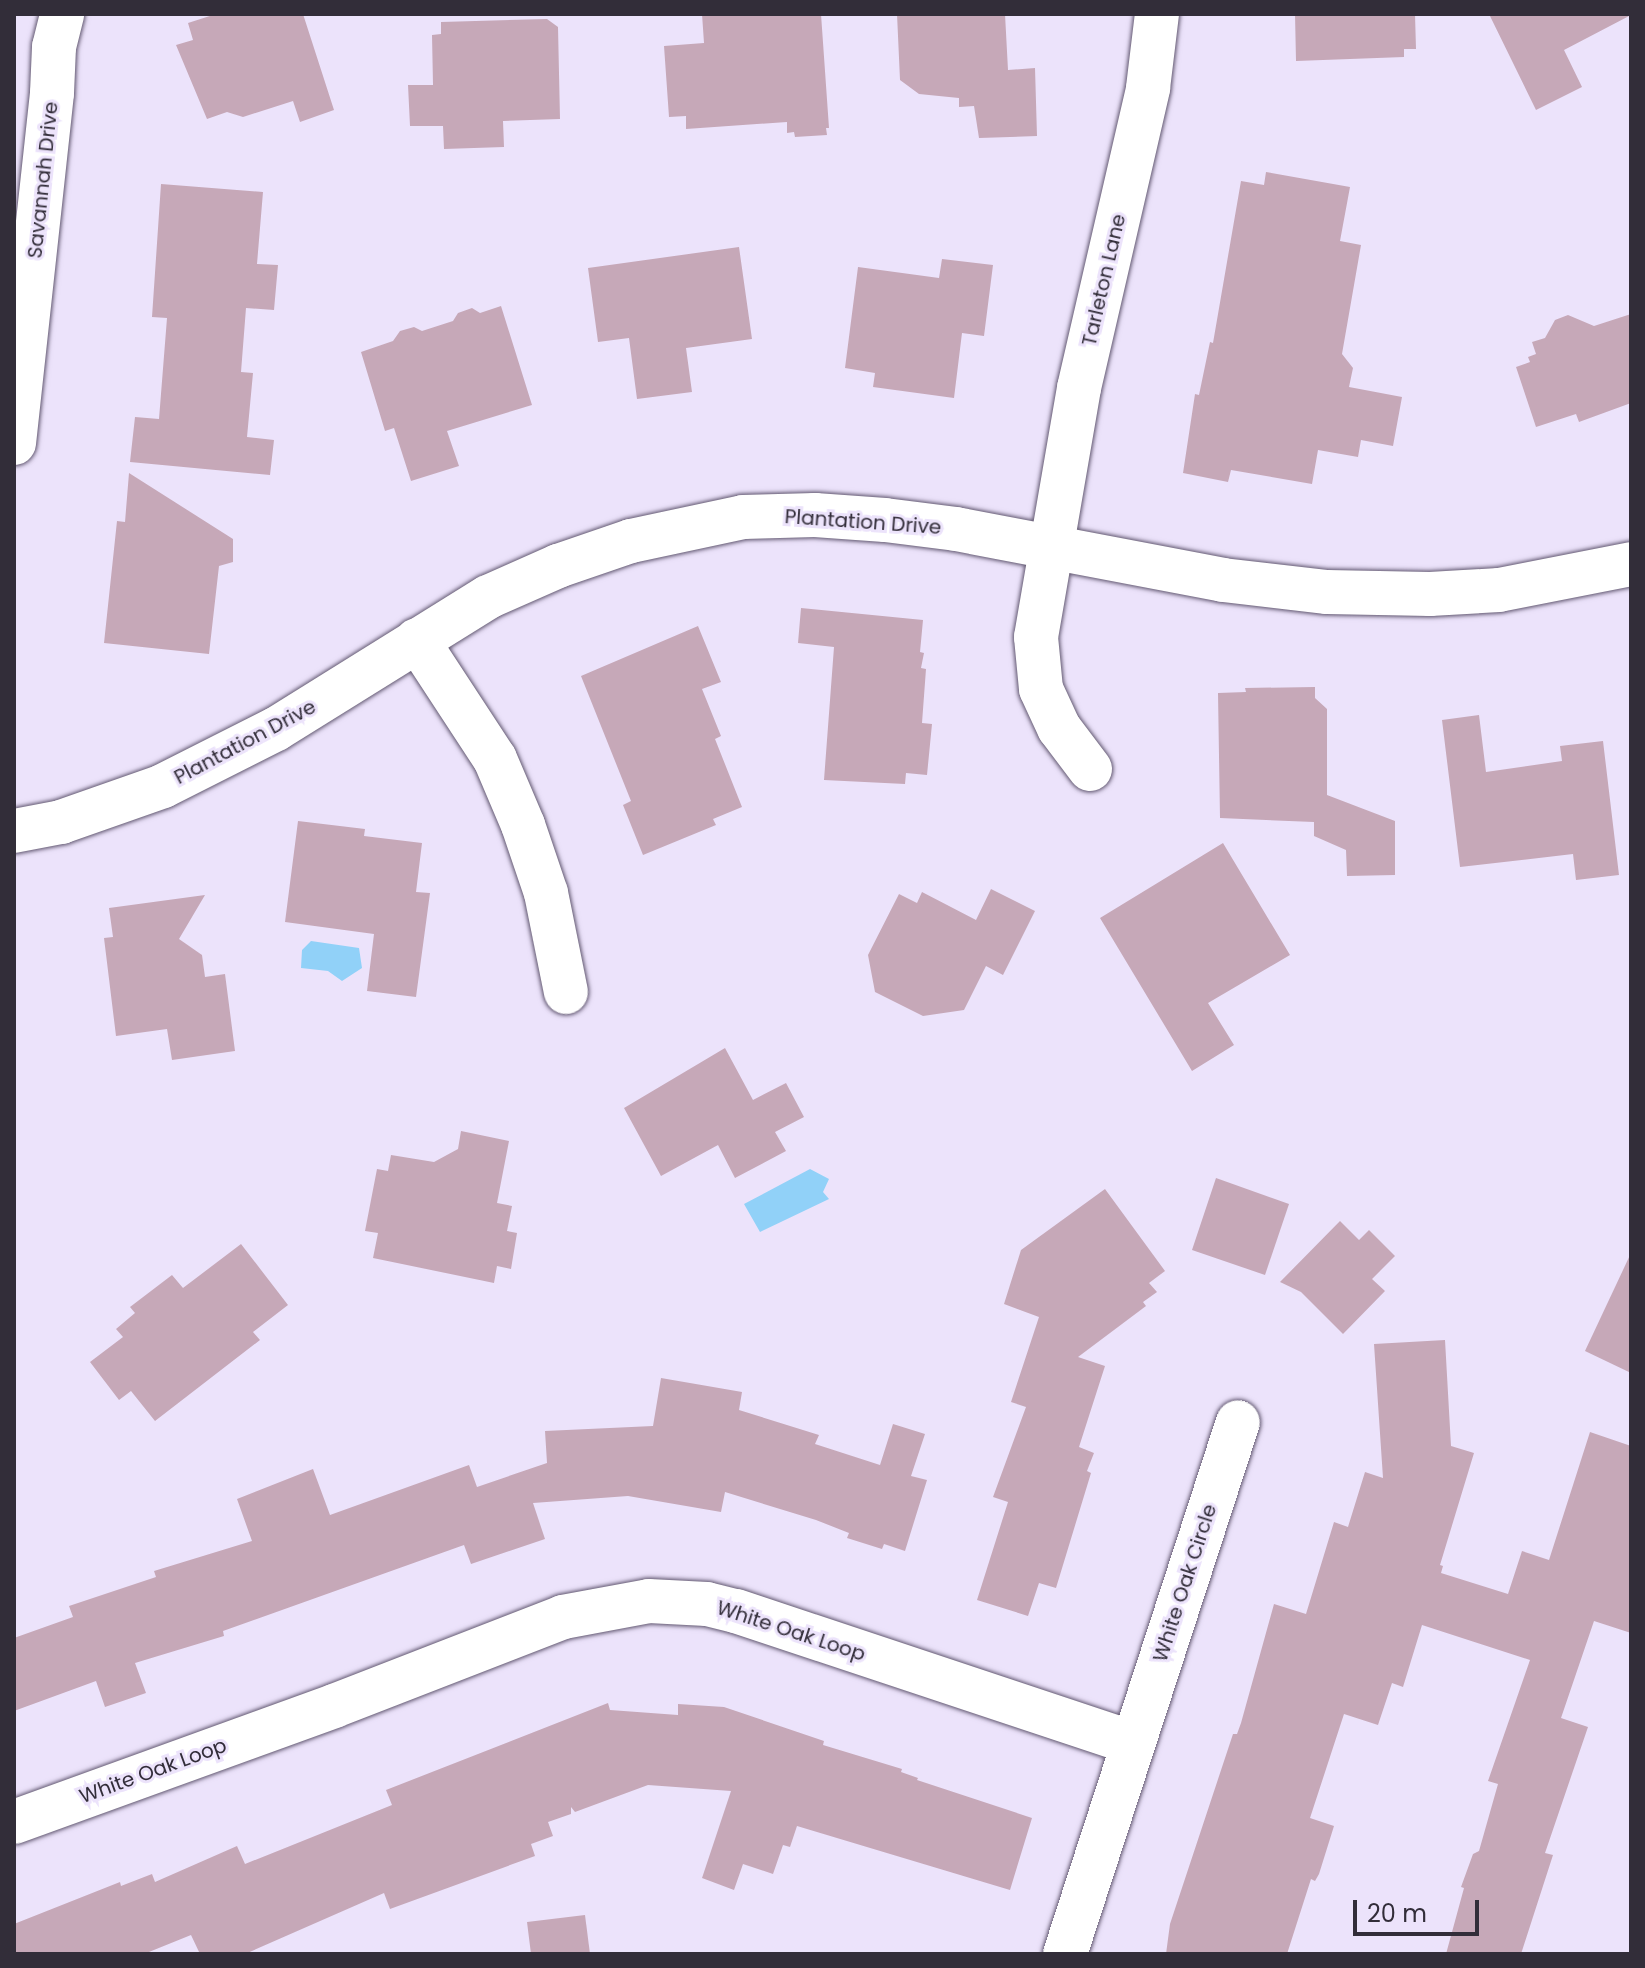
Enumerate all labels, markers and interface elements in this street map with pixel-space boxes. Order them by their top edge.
street label: Savannah Drive [23,100,63,260]
street label: Tarleton Lane [1077,212,1131,348]
street label: Plantation Drive [784,505,942,539]
street label: Plantation Drive [170,695,320,789]
street label: White Oak Circle [1148,1501,1222,1665]
street label: White Oak Loop [714,1596,868,1666]
street label: White Oak Loop [76,1733,230,1809]
scale bar [1357,1884,1483,1934]
text: 20 m [1367,1897,1427,1930]

